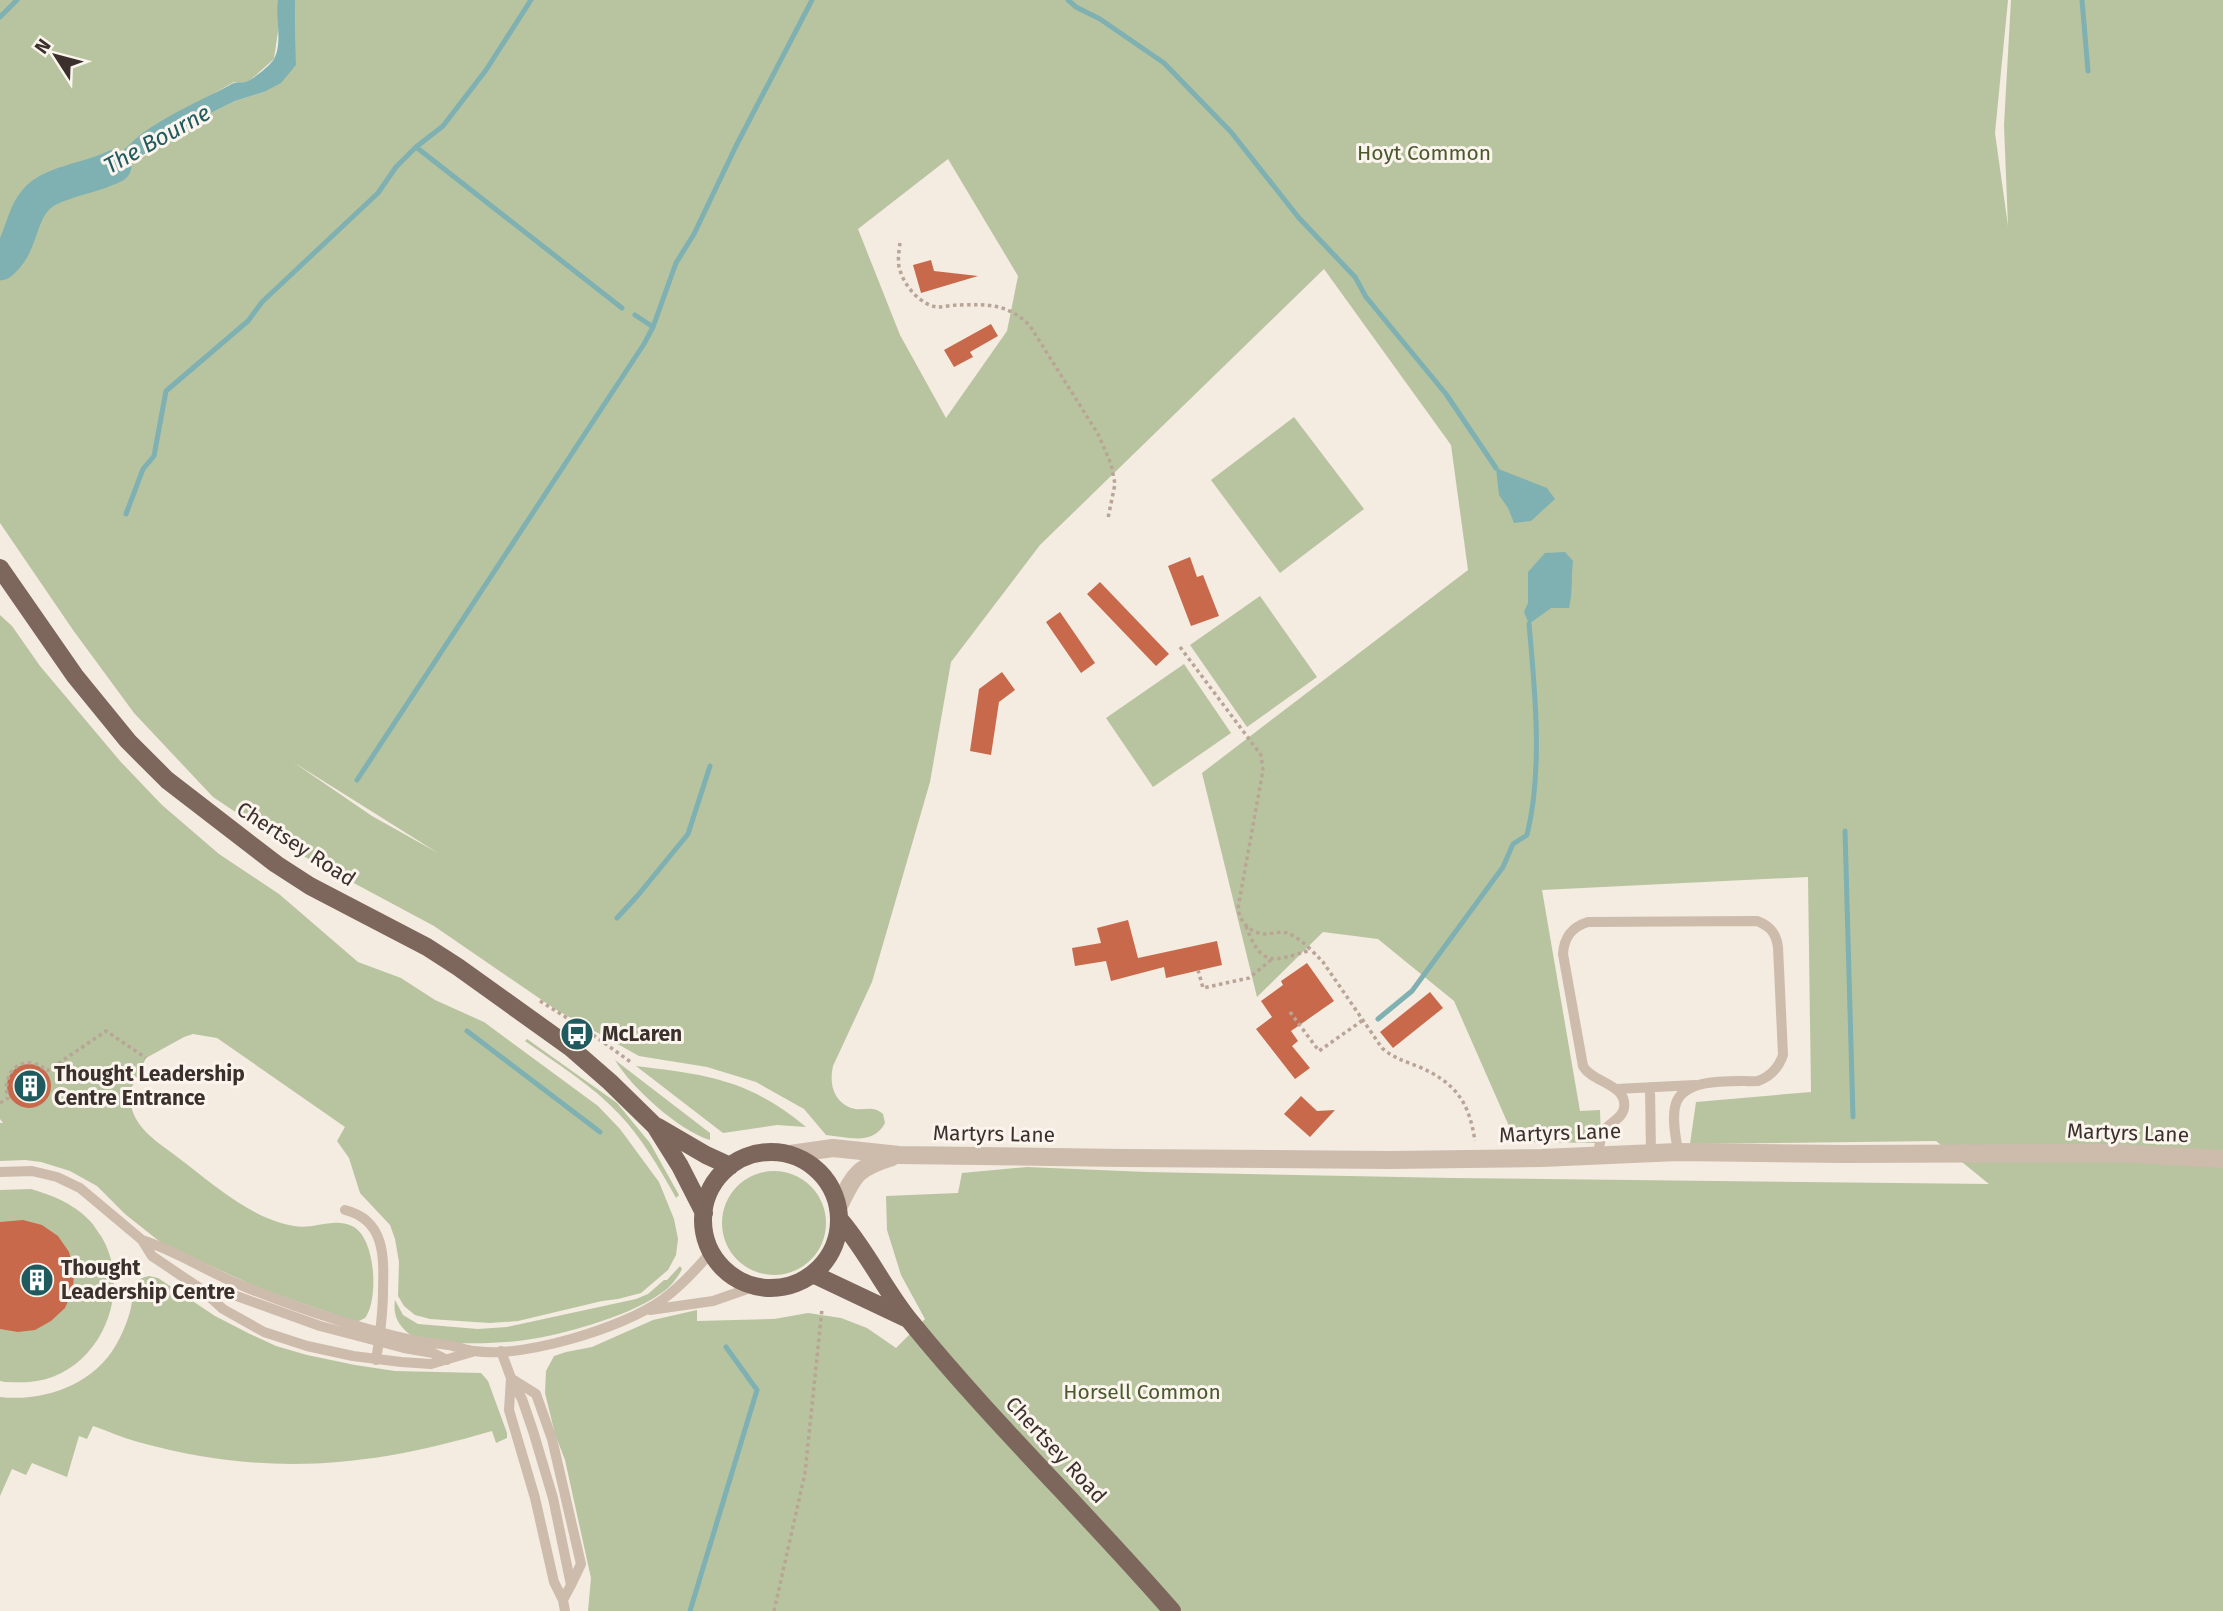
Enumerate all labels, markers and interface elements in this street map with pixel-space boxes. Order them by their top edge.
north arrow [21,21,91,91]
text: N [30,34,56,58]
water label: The Bourne [99,98,215,180]
park label: Hoyt Common [1357,140,1491,166]
street label: Chertsey Road [232,796,360,892]
bus stop icon: McLaren [558,1015,596,1053]
place label: McLaren [602,1021,682,1047]
place label: Thought Leadership Centre Entrance [54,1061,245,1111]
building icon: Thought Leadership Centre Entrance [11,1067,49,1105]
street label: Martyrs Lane [1498,1118,1622,1148]
street label: Martyrs Lane [2066,1118,2190,1148]
street label: Martyrs Lane [933,1120,1055,1148]
place label: Thought Leadership Centre [61,1255,235,1305]
building icon: Thought Leadership Centre [18,1261,56,1299]
park label: Horsell Common [1063,1379,1221,1405]
street label: Chertsey Road [1000,1391,1112,1509]

